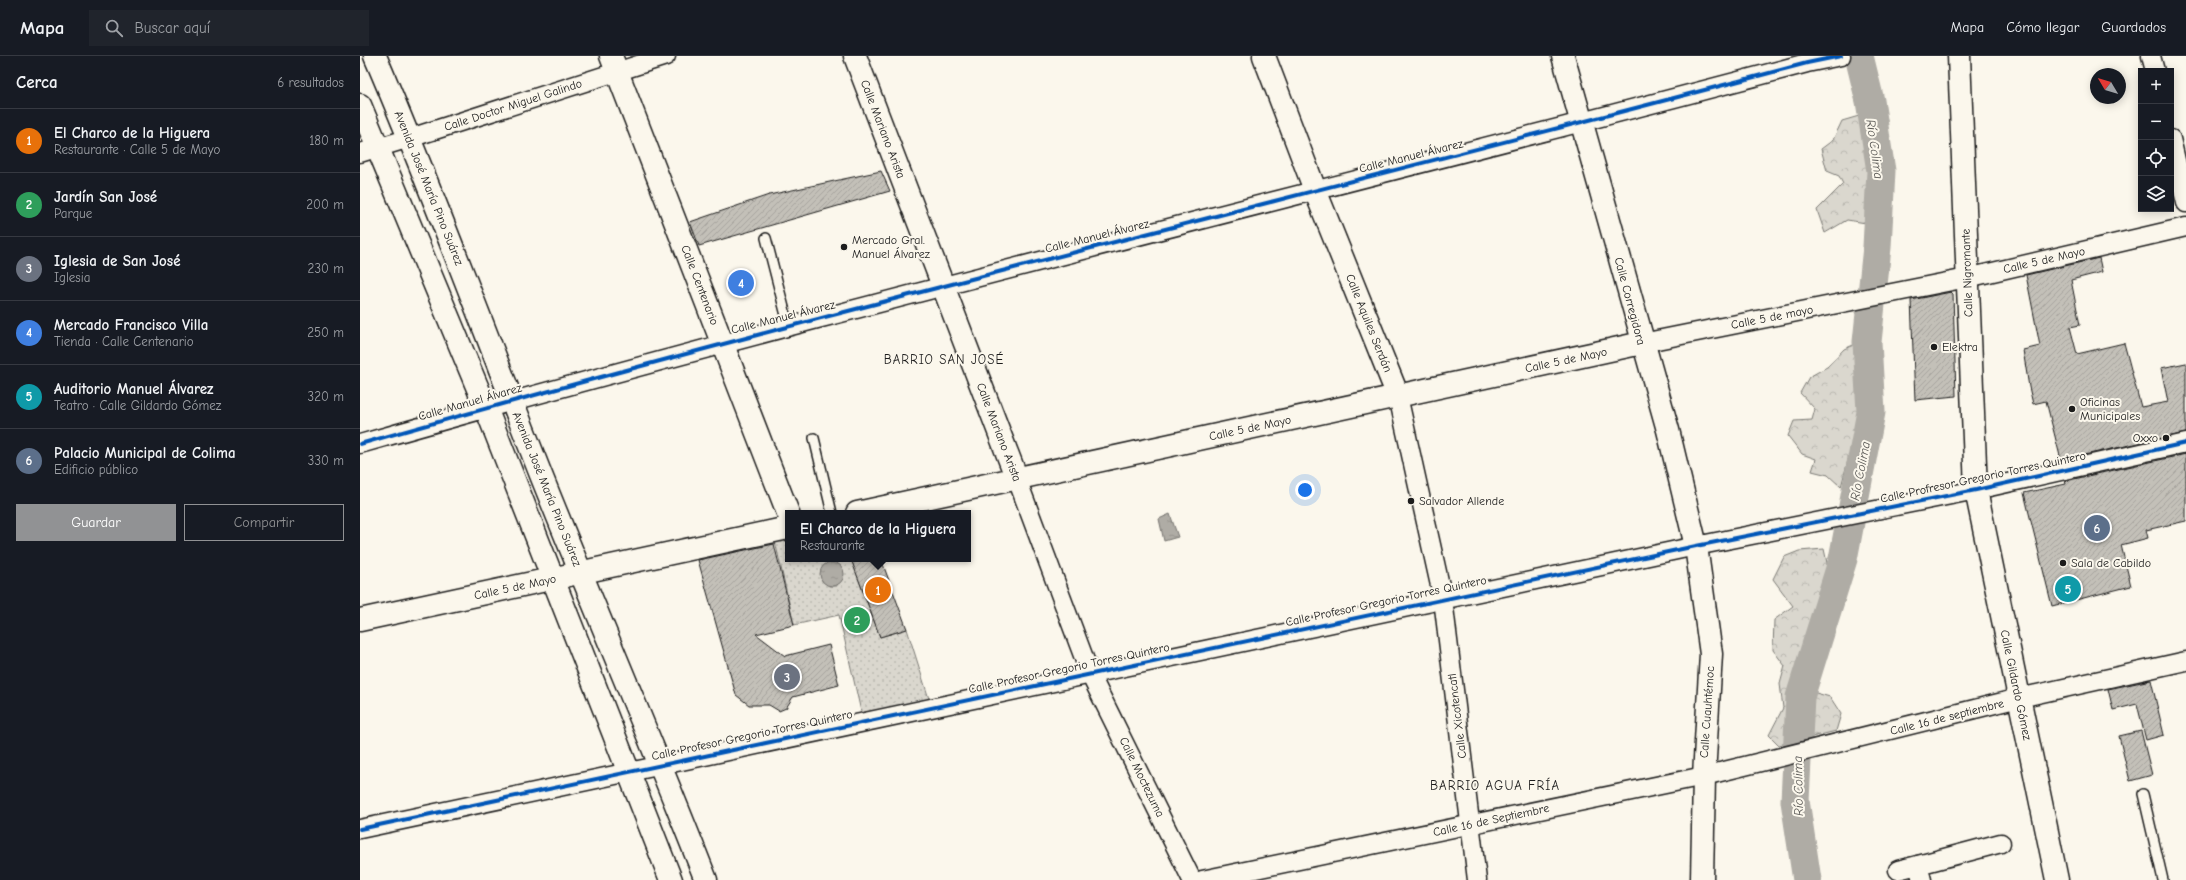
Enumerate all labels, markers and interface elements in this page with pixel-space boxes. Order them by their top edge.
search box [89,10,369,46]
text: Mapa [20,17,65,39]
icon: search [103,17,125,39]
text: Buscar aquí [135,19,210,37]
text: Mapa [1951,19,1984,36]
text: Cómo llegar [2006,19,2079,36]
text: Guardados [2101,19,2166,36]
north arrow [2090,68,2126,104]
map controls [2138,68,2174,212]
button: + [2138,68,2174,104]
text: Cerca [16,73,58,92]
text: 6 resultados [277,75,344,90]
street label: Calle Doctor Miguel Galindo [442,76,584,134]
street label: Calle Mariano Arista [858,78,908,180]
button: − [2138,104,2174,140]
street label: Avenida José María Pino Suárez [392,109,467,268]
water label: Río Colima [1863,118,1887,180]
text: El Charco de la Higuera [54,124,210,142]
text: 1 [26,133,32,148]
text: 180 m [309,133,344,148]
street label: Calle Manuel Álvarez [1357,136,1465,176]
button: locate [2138,140,2174,176]
text: Restaurante · Calle 5 de Mayo [54,142,220,157]
button: layers [2138,176,2174,212]
text: Jardín San José [54,188,157,206]
text: 2 [26,197,32,212]
text: 200 m [306,197,344,212]
text: Parque [54,206,92,221]
street label: Calle Manuel Álvarez [1043,216,1151,256]
street label: Calle Nigromante [1958,228,1976,318]
place label: Mercado Gral. Manuel Álvarez [852,233,931,261]
marker: Mercado Gral. Manuel Álvarez [839,242,849,252]
street label: Calle Centenario [678,243,722,327]
street label: Calle 5 de Mayo [2002,244,2086,276]
text: Iglesia de San José [54,252,181,270]
street label: Calle Corregidora [1612,256,1648,346]
text: 3 [26,261,32,276]
text: 230 m [308,261,344,276]
pin: 4 [728,268,754,298]
text: Iglesia [54,270,90,285]
street label: Calle Aquiles Serdán [1343,272,1395,374]
street label: Calle Manuel Álvarez [729,297,837,337]
street label: Calle 5 de mayo [1730,302,1814,332]
text: Mercado Francisco Villa [54,316,208,334]
text: 4 [26,325,32,340]
text: 250 m [307,325,344,340]
text: Tienda · Calle Centenario [54,334,194,349]
place label: Elektra [1942,340,1978,354]
marker: Elektra [1929,342,1939,352]
street label: Calle 5 de Mayo [1524,344,1608,376]
district label: BARRIO SAN JOSÉ [884,351,1004,367]
text: Auditorio Manuel Álvarez [54,380,213,398]
street label: Calle Manuel Álvarez [417,380,524,423]
street label: Calle Mariano Arista [974,381,1024,483]
text: 5 [26,389,32,404]
text: 320 m [308,389,344,404]
place label: Oficinas Municipales [2080,395,2140,423]
text: Teatro · Calle Gildardo Gómez [54,398,221,413]
marker: Oficinas Municipales [2067,404,2077,414]
street label: Avenida José María Pino Suárez [510,410,585,569]
street label: Calle 5 de Mayo [1208,412,1292,444]
place label: Oxxo [2133,431,2158,445]
marker: Oxxo [2161,433,2171,443]
water label: Río Colima [1847,440,1873,502]
text: Palacio Municipal de Colima [54,444,236,462]
street label: Calle Profresor Gregorio Torres Quintero [1879,448,2087,506]
text: 6 [26,453,32,468]
text: 330 m [308,453,344,468]
text: Edificio público [54,462,138,477]
your location [1295,480,1315,500]
place label: Salvador Allende [1419,494,1504,508]
marker: Salvador Allende [1406,496,1416,506]
button: Guardar [16,504,176,541]
button: Compartir [184,504,344,541]
popup [785,510,971,562]
pin: 6 [2084,513,2110,543]
text: El Charco de la Higuera [800,520,956,538]
text: Restaurante [800,538,865,553]
place label: Sala de Cabildo [2071,556,2151,570]
marker: Sala de Cabildo [2058,558,2068,568]
street label: Calle 5 de Mayo [473,571,557,603]
street label: Calle Profesor Gregorio Torres Quintero [1284,573,1488,629]
pin: 5 [2055,574,2081,604]
pin: 1 [865,575,891,605]
pin: 2 [844,605,870,635]
street label: Calle Gildardo Gómez [1997,629,2035,742]
street label: Calle Profesor Gregorio Torres Quintero [967,640,1171,696]
pin: 3 [774,662,800,692]
street label: Calle Cuauhtémoc [1697,665,1717,759]
street label: Calle Xicotencatl [1445,673,1469,759]
street label: Calle 16 de septiembre [1889,696,2005,738]
street label: Calle Profesor Gregorio Torres Quintero [650,707,854,763]
street label: Calle Moctezuma [1117,735,1167,819]
water label: Río Colima [1790,756,1806,816]
district label: BARRIO AGUA FRÍA [1430,777,1560,793]
street label: Calle 16 de Septiembre [1432,801,1550,839]

